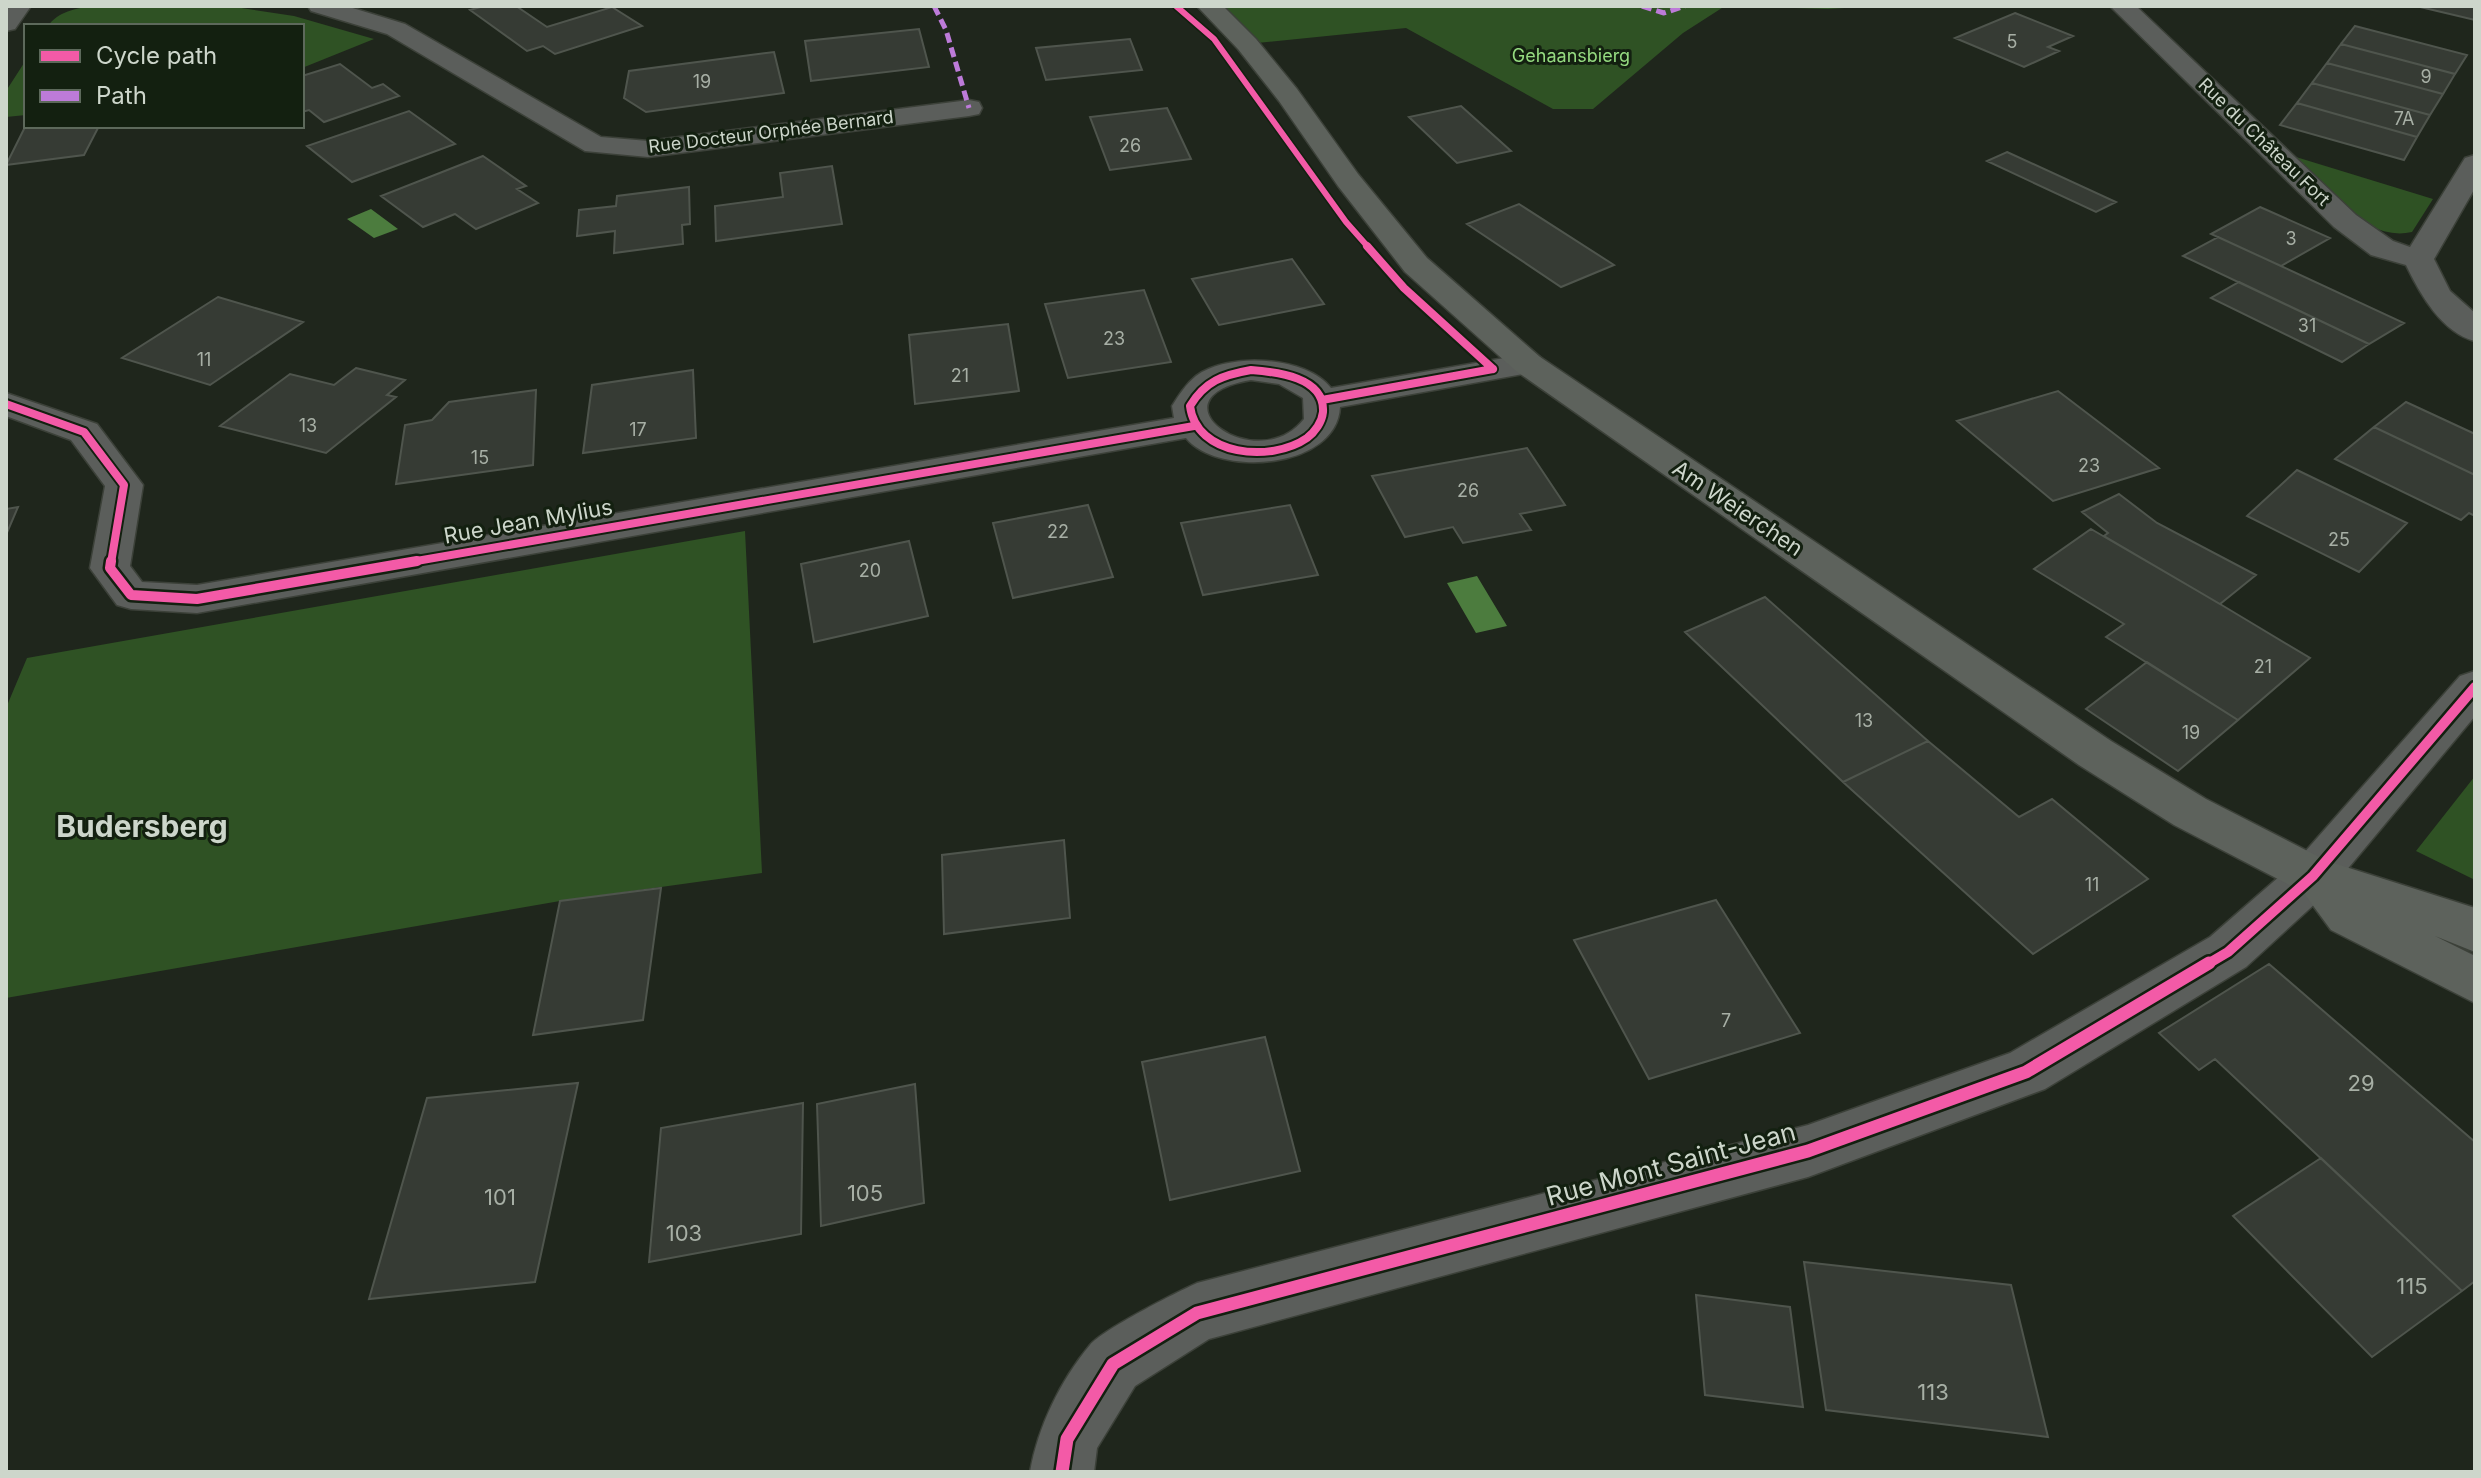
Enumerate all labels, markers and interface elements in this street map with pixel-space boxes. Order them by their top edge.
legend [24,24,304,128]
house number: 5 [2007,31,2017,52]
text: Cycle path [96,41,217,70]
park label: Gehaansbierg [1512,45,1630,66]
house number: 9 [2420,66,2432,87]
house number: 19 [693,71,711,92]
street label: Rue du Château Fort [2194,74,2334,210]
text: Path [96,81,147,110]
street label: Rue Docteur Orphée Bernard [647,106,895,157]
house number: 7A [2394,108,2414,129]
house number: 26 [1119,135,1141,156]
house number: 3 [2285,228,2297,249]
house number: 31 [2298,315,2316,336]
house number: 23 [1103,328,1125,349]
house number: 11 [197,349,211,370]
house number: 21 [951,365,969,386]
house number: 13 [299,415,317,436]
house number: 17 [629,419,647,440]
house number: 15 [471,447,489,468]
street label: Am Weierchen [1668,455,1808,561]
house number: 23 [2078,455,2100,476]
house number: 26 [1457,480,1479,501]
street label: Rue Jean Mylius [442,493,614,549]
house number: 22 [1047,521,1069,542]
house number: 25 [2328,529,2350,550]
house number: 20 [859,560,881,581]
house number: 21 [2254,656,2272,677]
house number: 13 [1855,710,1873,731]
house number: 19 [2182,722,2200,743]
district label: Budersberg [56,808,228,844]
house number: 11 [2085,874,2099,895]
house number: 7 [1721,1010,1731,1031]
house number: 29 [2347,1070,2375,1096]
street label: Rue Mont Saint-Jean [1543,1115,1799,1212]
house number: 105 [847,1180,883,1206]
house number: 101 [484,1184,516,1210]
house number: 103 [666,1220,702,1246]
house number: 115 [2396,1273,2428,1299]
house number: 113 [1917,1379,1949,1405]

